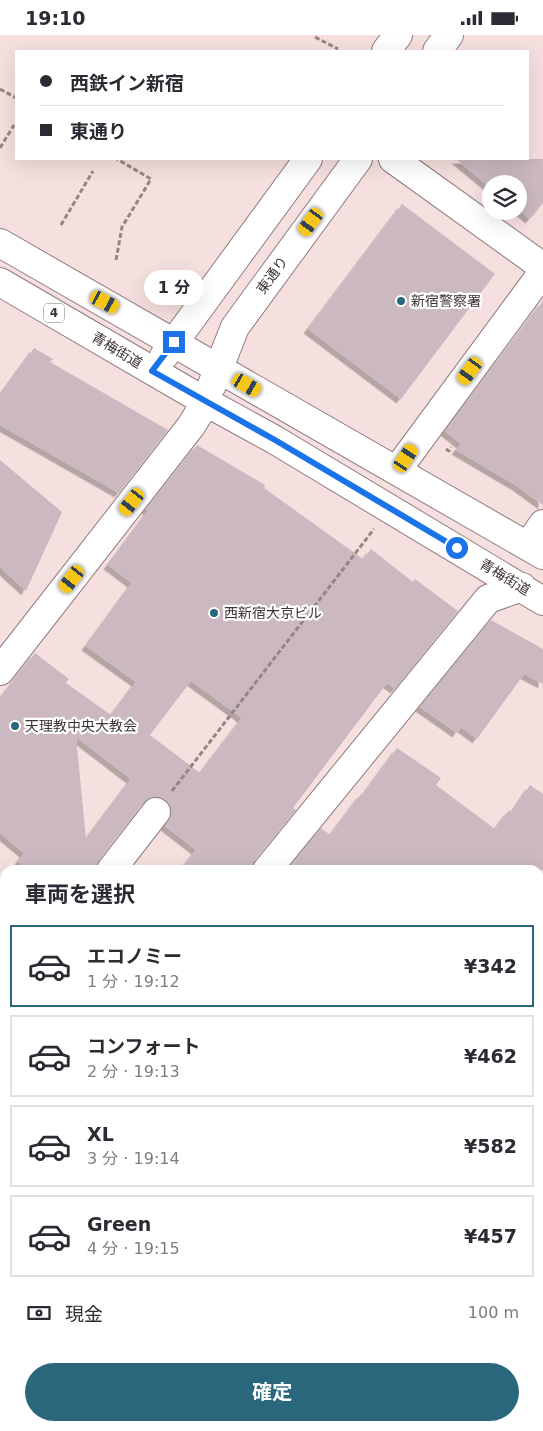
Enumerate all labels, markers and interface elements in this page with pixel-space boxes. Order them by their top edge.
text: 19:10 [25,7,85,29]
text: 西鉄イン新宿 [70,72,184,94]
text: 東通り [70,120,127,142]
map controls [482,175,527,220]
button: layers [482,175,527,220]
car [296,205,325,239]
street label: 東通り [253,253,291,297]
callout: 1 分 [144,269,204,305]
text: 1 分 [158,278,190,297]
car [88,288,121,316]
place label: 新宿警察署 [411,293,481,309]
marker: 新宿警察署 [395,295,407,307]
road number: 4 [44,303,64,323]
street label: 青梅街道 [89,329,145,371]
route end [163,331,185,353]
car [455,354,484,388]
car [230,371,263,399]
car [391,441,420,475]
car [116,486,147,518]
route start [446,537,468,559]
street label: 青梅街道 [477,556,533,598]
car [56,563,87,595]
place label: 西新宿大京ビル [224,605,322,621]
marker: 西新宿大京ビル [208,607,220,619]
place label: 天理教中央大教会 [25,718,137,734]
marker: 天理教中央大教会 [9,720,21,732]
text: 車両を選択 [25,882,135,907]
icon: car [27,944,72,989]
text: エコノミー [87,945,182,967]
text: ¥342 [464,955,517,977]
text: 1 分 · 19:12 [87,972,180,991]
icon: car [27,1034,72,1079]
text: コンフォート [87,1035,200,1057]
text: ¥462 [464,1045,517,1067]
text: 2 分 · 19:13 [87,1062,180,1081]
text: XL [87,1123,114,1145]
icon: car [27,1124,72,1169]
text: ¥582 [464,1135,517,1157]
text: 3 分 · 19:14 [87,1149,180,1168]
text: Green [87,1213,151,1235]
icon: car [27,1214,72,1259]
text: ¥457 [464,1225,517,1247]
text: 4 分 · 19:15 [87,1239,180,1258]
icon: cash [25,1299,53,1327]
text: 現金 [65,1303,103,1325]
text: 100 m [468,1303,519,1322]
button: 確定 [25,1363,519,1421]

